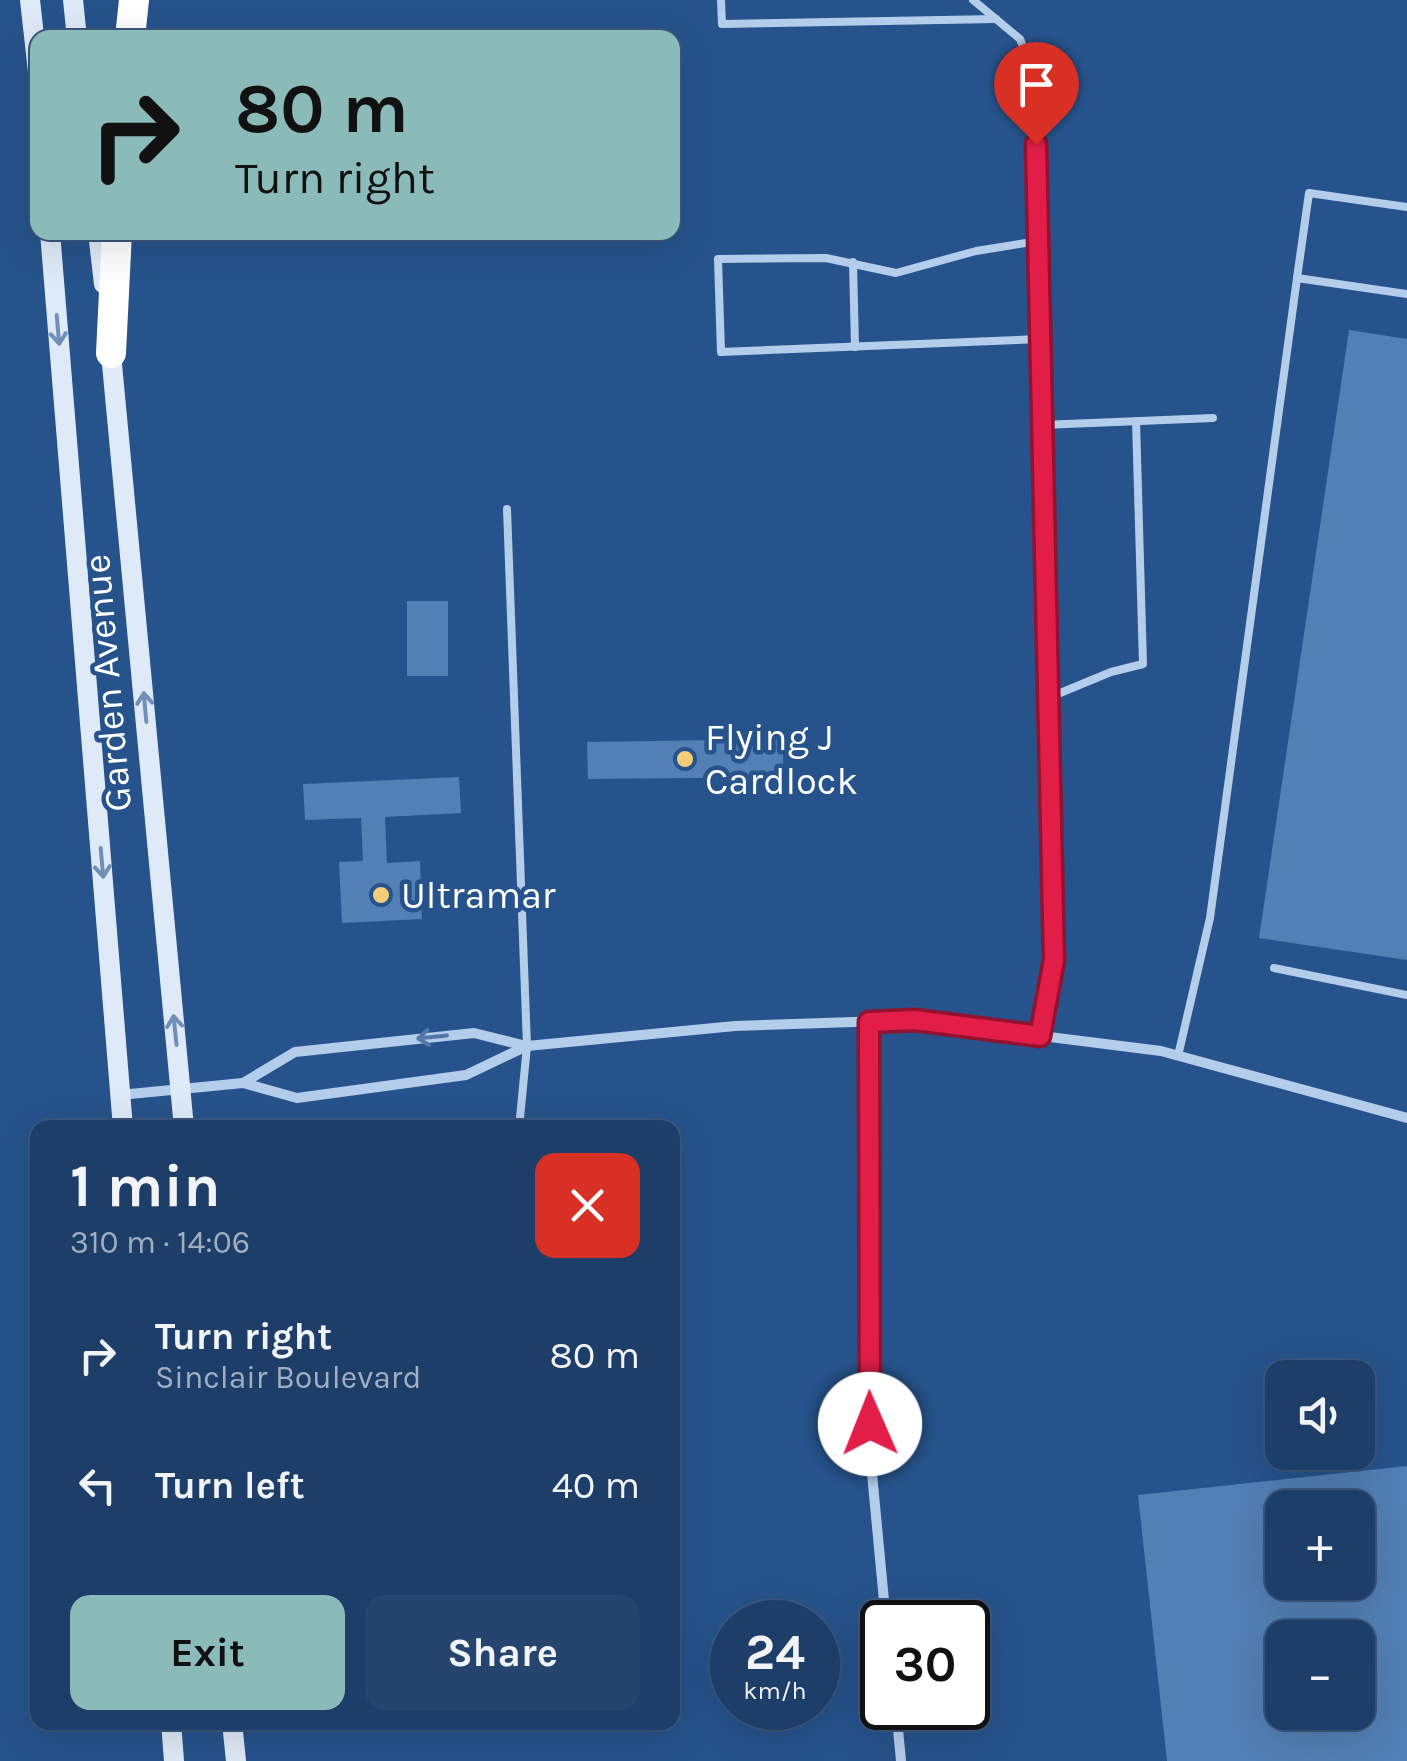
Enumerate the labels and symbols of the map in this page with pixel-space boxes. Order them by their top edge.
pin [994,42,1079,145]
one-way arrow [49,313,68,345]
street label: Garden Avenue [74,552,141,814]
one-way arrow [135,691,154,723]
place label: Flying J Cardlock [705,715,858,804]
marker: Flying J Cardlock [674,748,696,770]
one-way arrow [92,846,111,878]
place label: Ultramar [401,873,556,918]
marker: Ultramar [370,884,392,906]
one-way arrow [166,1015,185,1047]
one-way arrow [416,1028,448,1047]
position arrow [818,1372,922,1476]
speed limit sign: 30 [860,1600,990,1730]

